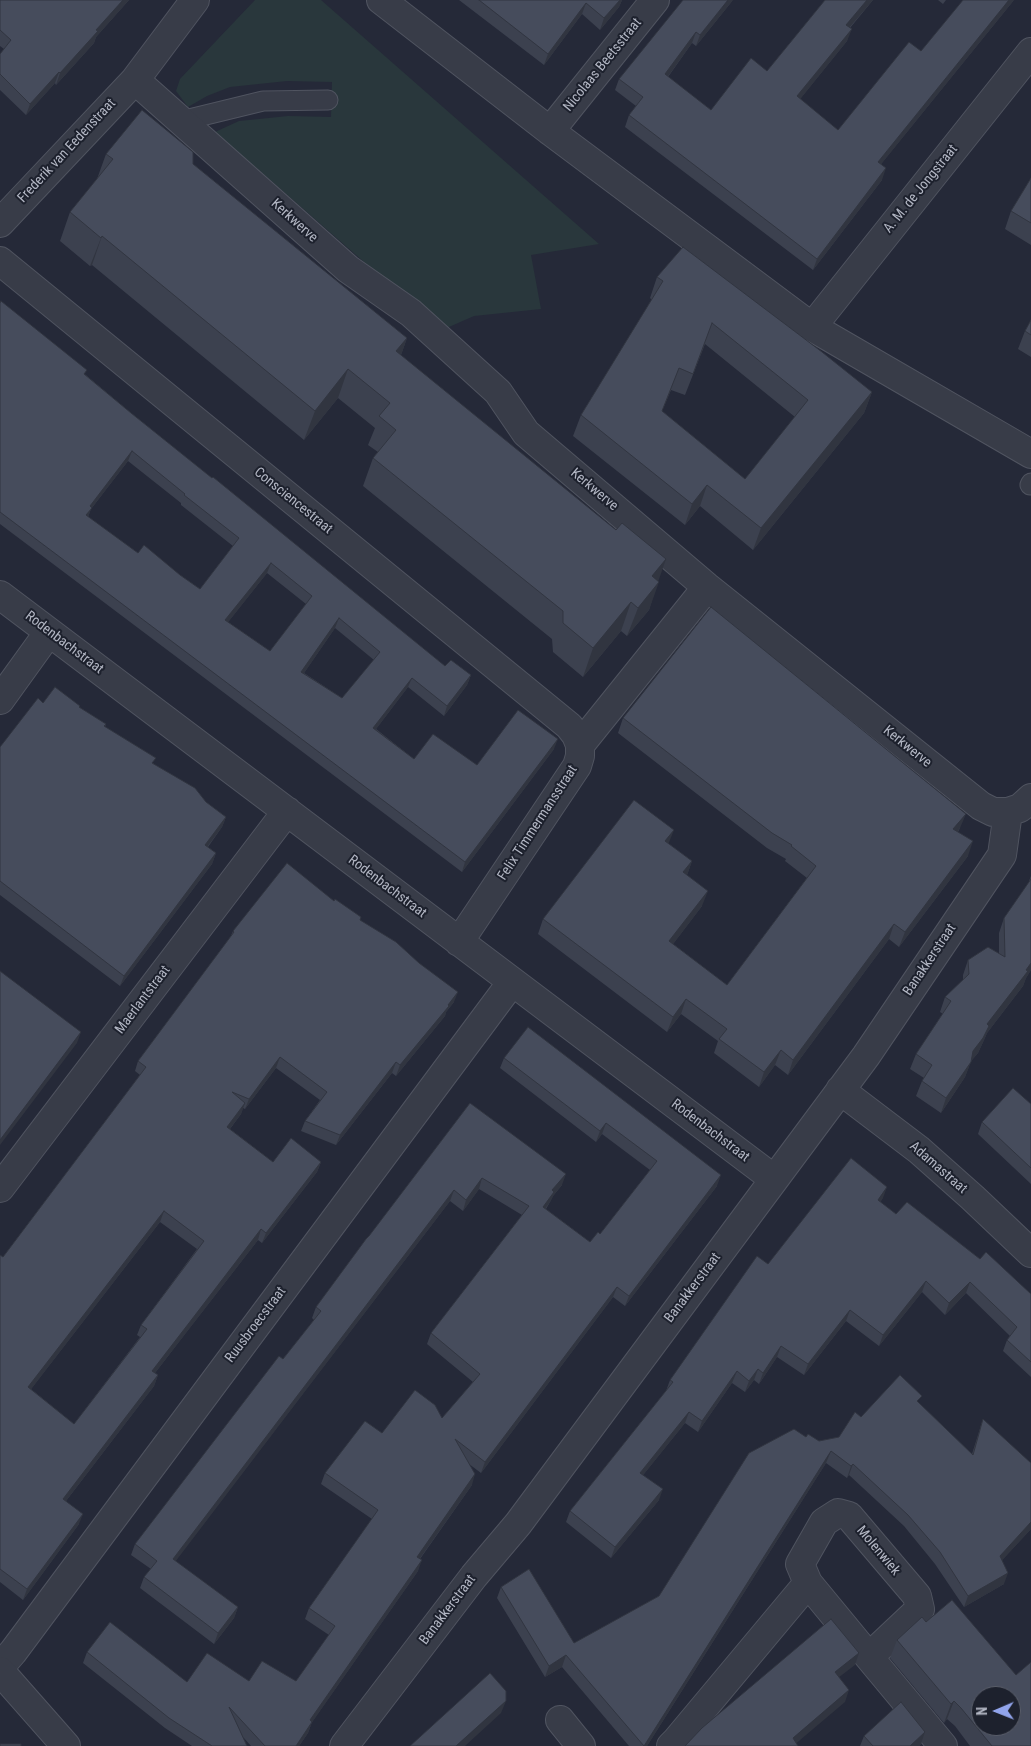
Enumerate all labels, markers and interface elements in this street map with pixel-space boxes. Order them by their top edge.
street label: Nicolaas Beetsstraat [560,15,646,115]
street label: Frederik van Eedenstraat [14,96,120,206]
street label: A. M. de Jongstraat [880,141,962,237]
street label: Kerkwerve [267,196,321,246]
street label: Consciencestraat [250,464,336,538]
street label: Kerkwerve [567,465,621,515]
street label: Rodenbachstraat [22,608,106,678]
street label: Kerkwerve [880,723,934,771]
street label: Felix Timmermansstraat [495,762,581,884]
street label: Rodenbachstraat [345,852,429,922]
street label: Banakkerstraat [900,921,960,999]
street label: Maerlantstraat [112,963,174,1037]
street label: Rodenbachstraat [668,1096,752,1166]
street label: Adamastraat [906,1138,970,1198]
street label: Banakkerstraat [661,1250,725,1326]
street label: Ruusbroecstraat [222,1284,290,1366]
street label: Molenwiek [852,1523,904,1579]
street label: Banakkerstraat [416,1572,480,1648]
north arrow [971,1686,1021,1736]
text: N [974,1707,990,1716]

